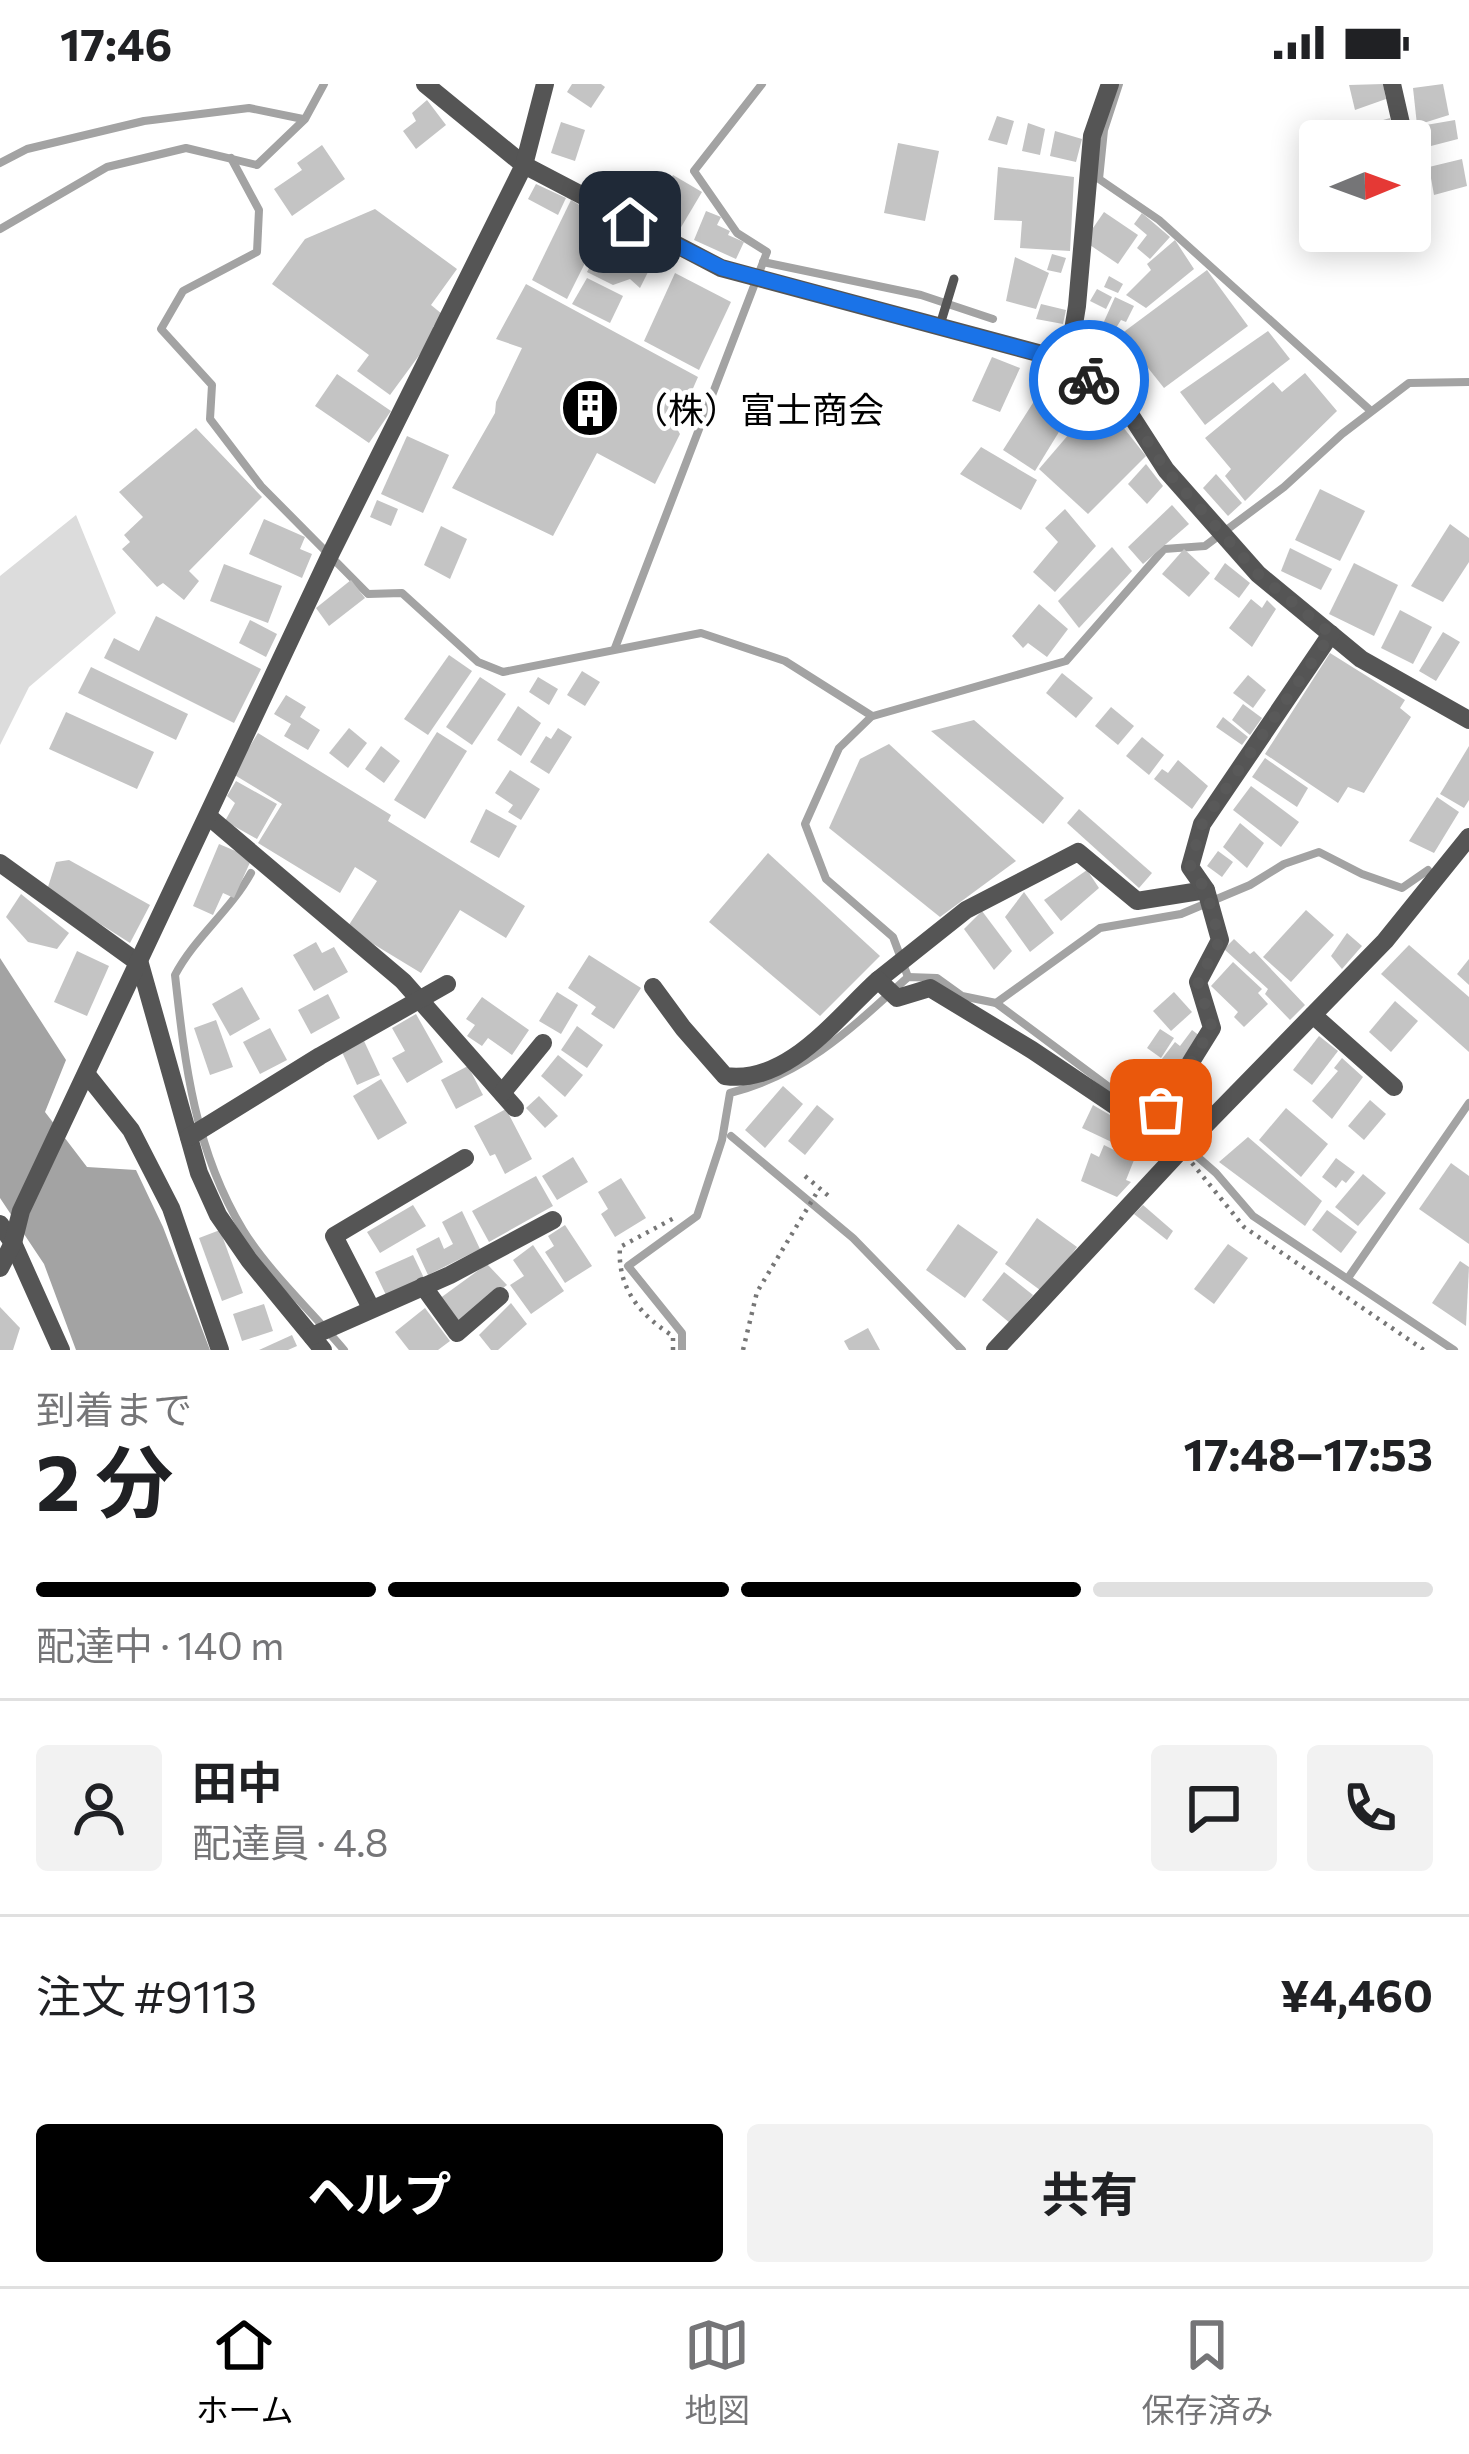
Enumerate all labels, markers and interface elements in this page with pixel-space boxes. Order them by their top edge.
text: 17:46 [60,15,172,70]
north arrow [1299,120,1431,252]
map controls [1299,120,1431,252]
pin [579,171,681,273]
icon: home [597,189,663,255]
courier [1029,320,1149,440]
icon: bike [1056,347,1122,413]
building icon: （株）富士商会 [559,377,621,439]
place label: （株）富士商会 [632,386,884,430]
pin [1110,1059,1212,1161]
icon: bag [1128,1077,1194,1143]
text: 到着まで [36,1384,192,1432]
text: 17:48–17:53 [1184,1425,1433,1480]
text: 2 分 [36,1432,173,1527]
text: 配達中 · 140 m [36,1620,284,1668]
button: person [36,1745,162,1871]
button: chat [1151,1745,1277,1871]
button: phone [1307,1745,1433,1871]
text: 田中 [192,1753,282,1808]
text: 配達員 · 4.8 [192,1817,388,1865]
text: ¥4,460 [1280,1966,1433,2021]
text: 注文 #9113 [36,1967,257,2022]
button: ヘルプ [36,2124,723,2262]
button: 共有 [747,2124,1433,2262]
tab: ホーム [195,2312,294,2432]
tab: 地図 [684,2312,750,2432]
tab: 保存済み [1141,2312,1273,2432]

